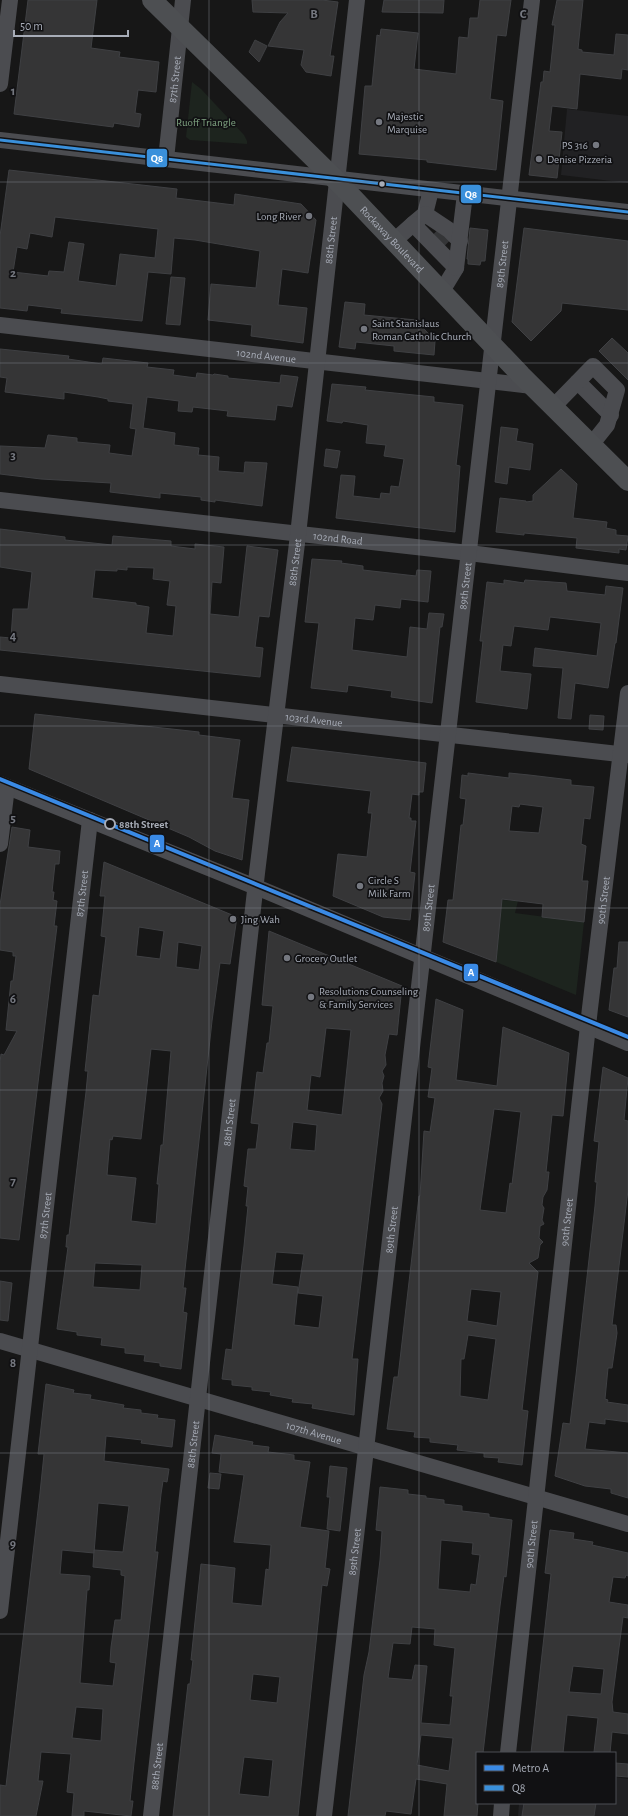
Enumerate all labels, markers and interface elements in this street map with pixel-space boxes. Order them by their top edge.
text: B [310,8,318,21]
text: C [520,8,527,21]
scale bar [14,12,128,38]
text: 50 m [20,20,43,32]
street label: 87th Street [167,55,183,103]
text: 1 [11,85,15,98]
place label: Majestic Marquise [387,111,427,135]
park label: Ruoff Triangle [176,117,236,128]
marker: Majestic Marquise [374,117,384,127]
place label: PS 316 [562,140,588,151]
marker: PS 316 [591,140,601,150]
line badge: Q8 [146,148,168,168]
text: Q8 [151,153,163,165]
marker: Denise Pizzeria [534,154,544,164]
place label: Denise Pizzeria [547,154,612,165]
unlabelled marker [377,179,387,189]
line badge: Q8 [460,184,482,204]
text: Q8 [465,189,477,201]
street label: Rockaway Boulevard [358,204,426,275]
place label: Long River [257,211,301,222]
marker: Long River [304,211,314,221]
street label: 88th Street [322,216,339,264]
street label: 89th Street [494,239,510,288]
text: 2 [10,267,16,280]
place label: Saint Stanislaus Roman Catholic Church [372,318,472,342]
marker: Saint Stanislaus Roman Catholic Church [359,324,369,334]
street label: 102nd Avenue [236,347,297,364]
text: 3 [10,449,16,462]
street label: 102nd Road [313,530,363,546]
street label: 88th Street [286,538,303,586]
street label: 89th Street [457,561,473,610]
text: 4 [10,630,17,643]
street label: 103rd Avenue [285,711,343,728]
text: 5 [10,812,16,825]
marker: 88th Street [104,818,116,830]
place label: 88th Street [119,819,168,830]
line badge: A [149,834,165,853]
text: A [154,838,161,849]
street label: 87th Street [74,869,90,918]
place label: Circle S Milk Farm [368,875,411,899]
street label: 90th Street [595,875,611,925]
marker: Circle S Milk Farm [355,881,365,891]
street label: 89th Street [420,883,436,932]
marker: Jing Wah [228,914,238,924]
place label: Jing Wah [241,914,280,925]
marker: Grocery Outlet [282,953,292,963]
place label: Grocery Outlet [295,953,358,964]
line badge: A [463,963,479,982]
text: A [468,967,475,978]
place label: Resolutions Counseling & Family Services [319,986,419,1010]
marker: Resolutions Counseling & Family Services [306,992,316,1002]
text: 6 [10,993,16,1006]
street label: 88th Street [221,1098,237,1147]
text: 7 [10,1175,16,1188]
street label: 87th Street [37,1191,53,1239]
street label: 90th Street [558,1197,575,1247]
street label: 89th Street [383,1205,399,1254]
text: 8 [10,1357,16,1370]
street label: 107th Avenue [285,1419,343,1446]
street label: 88th Street [185,1420,201,1469]
street label: 90th Street [523,1519,539,1569]
street label: 89th Street [346,1527,362,1576]
text: 9 [10,1538,16,1551]
street label: 88th Street [148,1742,165,1791]
legend [476,1752,616,1804]
text: Metro A [512,1762,549,1774]
text: Q8 [512,1782,526,1795]

